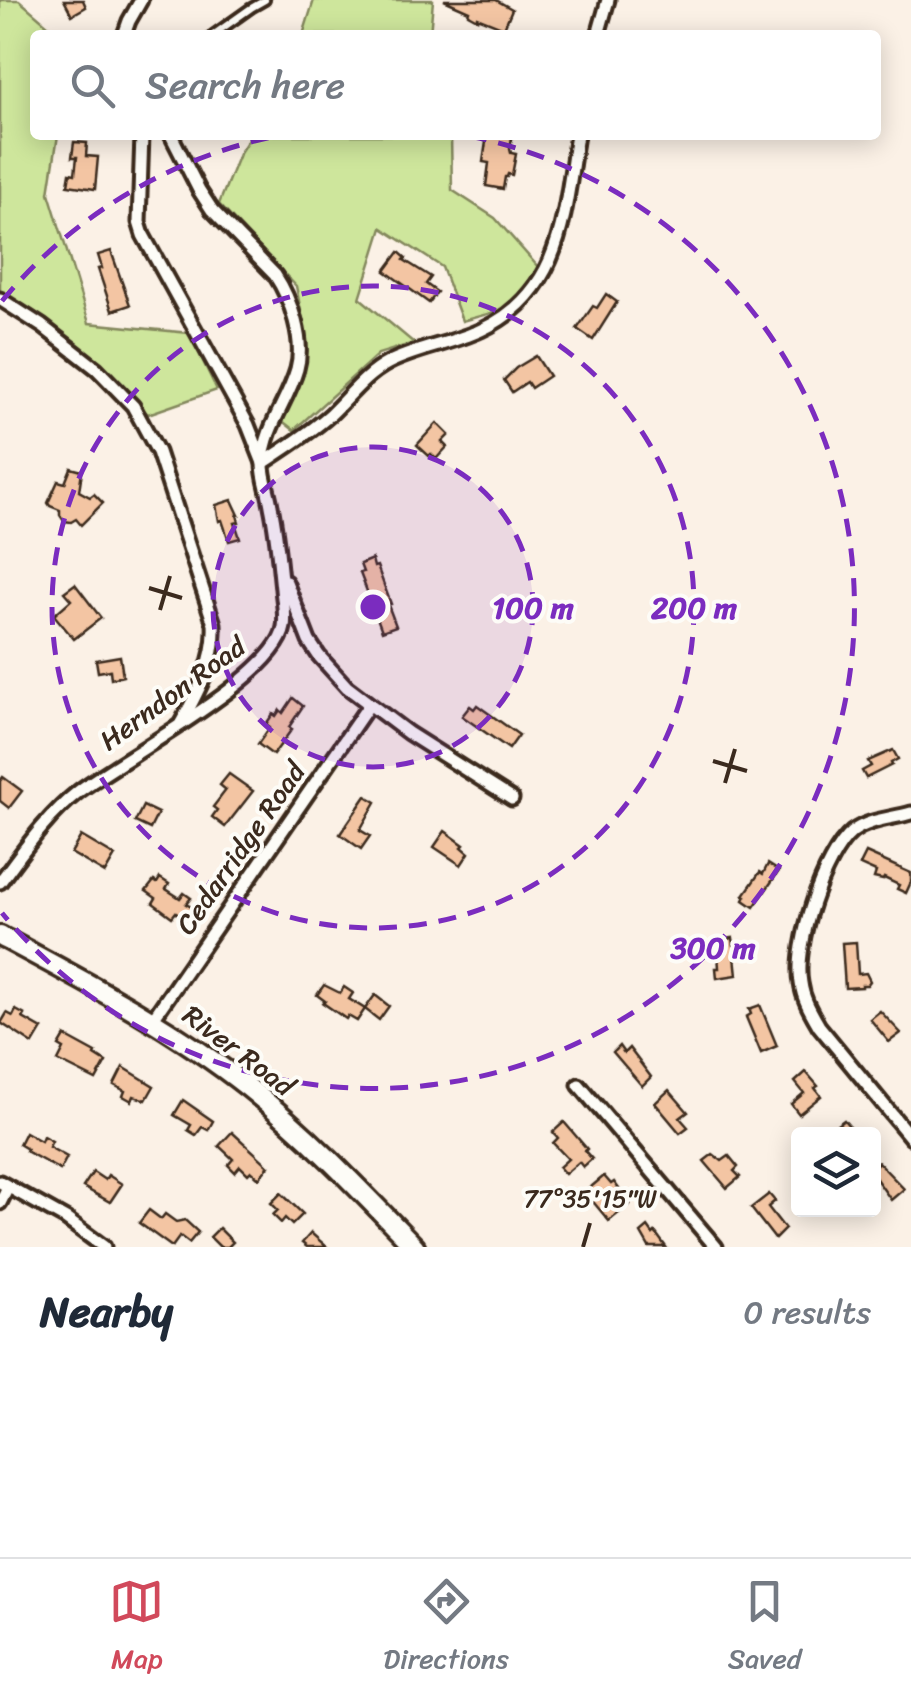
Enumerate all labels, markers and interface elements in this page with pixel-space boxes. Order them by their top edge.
search box [30,30,881,140]
text: Search here [145,52,345,119]
icon: search [65,58,120,113]
text: 100 m [492,581,574,635]
text: 200 m [651,581,737,635]
centre of rings [355,589,391,625]
street label: Herndon Road [88,622,258,764]
street label: Cedarridge Road [162,750,320,945]
text: 300 m [669,921,756,975]
street label: River Road [172,992,307,1111]
map controls [791,1127,881,1217]
button: layers [791,1127,881,1217]
text: 77°35'15"W [523,1176,657,1221]
text: Nearby [40,1275,173,1349]
text: 0 results [743,1284,871,1341]
tab: Map [109,1574,164,1683]
tab: Directions [383,1574,509,1683]
tab: Saved [728,1574,802,1683]

